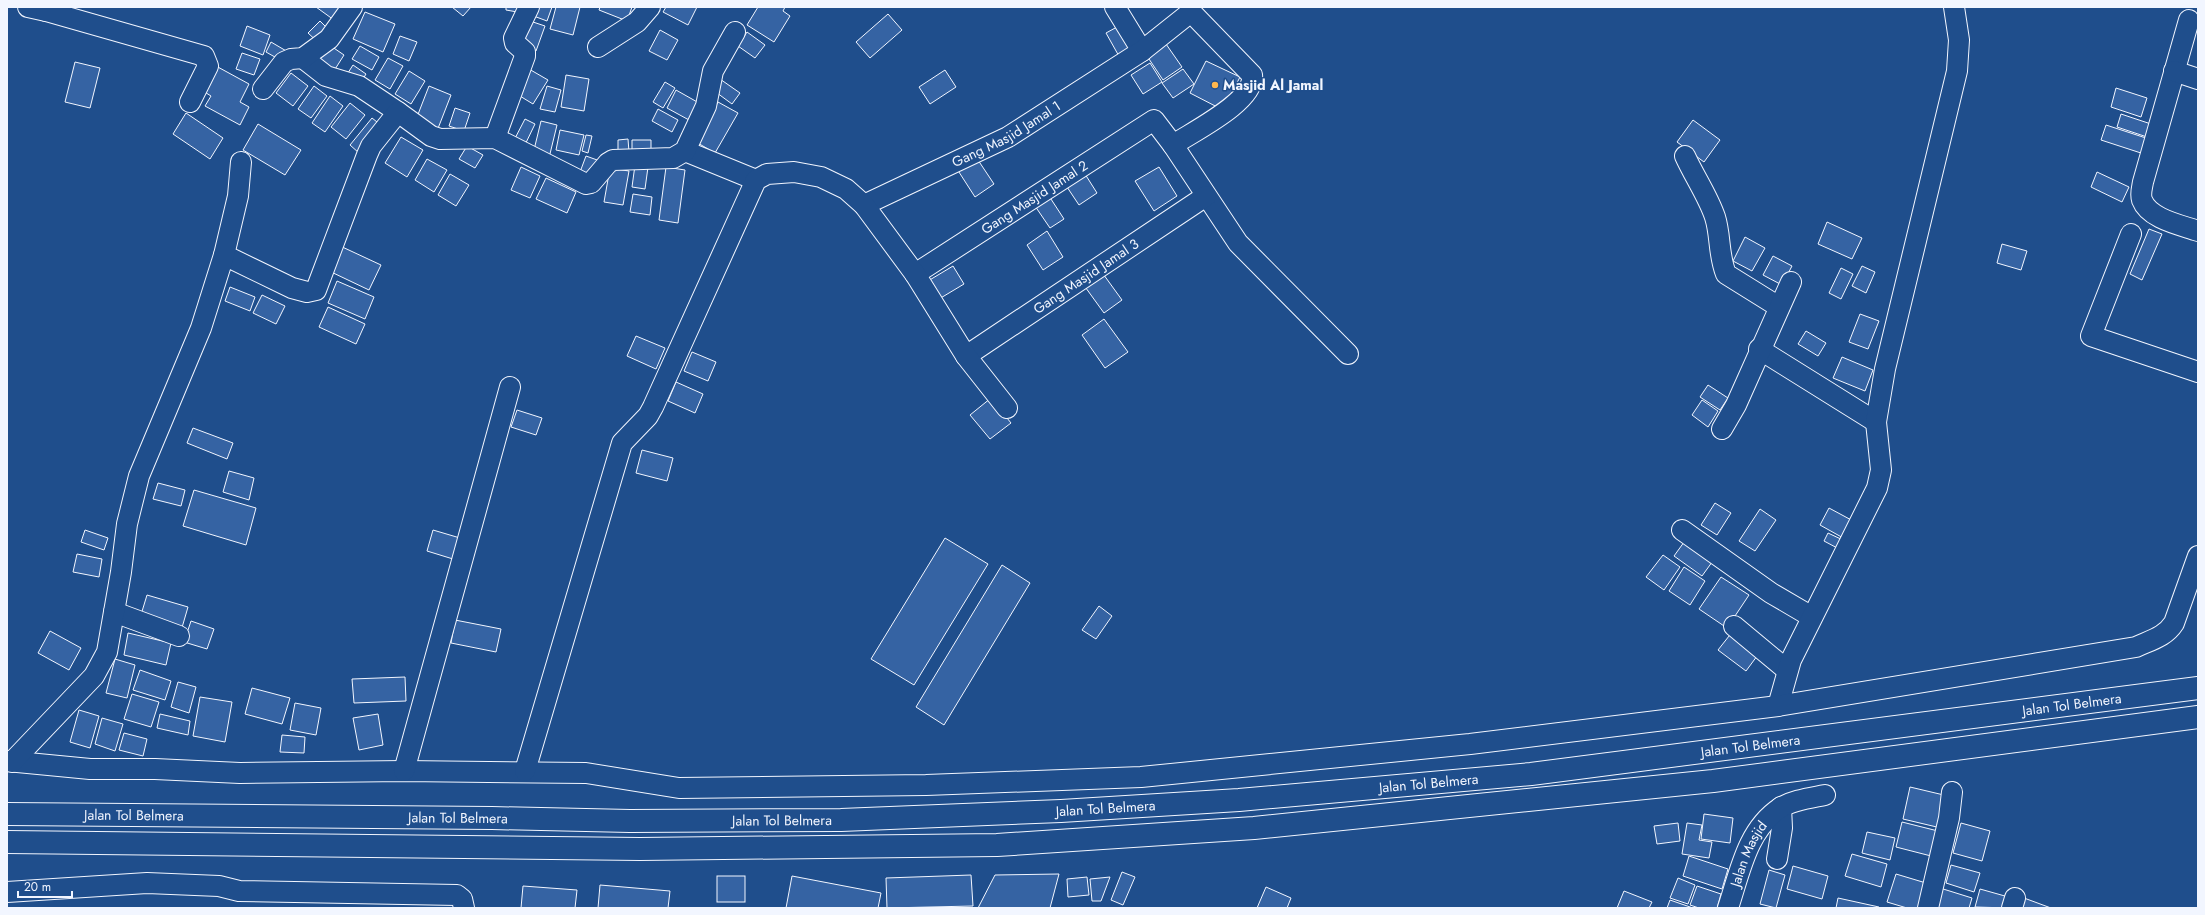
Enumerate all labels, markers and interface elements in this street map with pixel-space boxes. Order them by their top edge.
place label: Masjid Al Jamal [1223,75,1323,95]
marker: Masjid Al Jamal [1210,80,1220,90]
street label: Gang Masjid Jamal 1 [948,96,1064,172]
street label: Gang Masjid Jamal 2 [977,155,1092,239]
street label: Gang Masjid Jamal 3 [1029,233,1143,319]
street label: Jalan Tol Belmera [2019,688,2123,721]
street label: Jalan Tol Belmera [1698,729,1801,762]
street label: Jalan Tol Belmera [1376,769,1479,798]
street label: Jalan Tol Belmera [1053,795,1156,821]
street label: Jalan Tol Belmera [82,805,184,825]
street label: Jalan Tol Belmera [406,807,508,828]
street label: Jalan Tol Belmera [730,810,832,831]
street label: Jalan Masjid [1725,816,1772,891]
scale bar [18,873,72,899]
text: 20 m [24,878,51,896]

